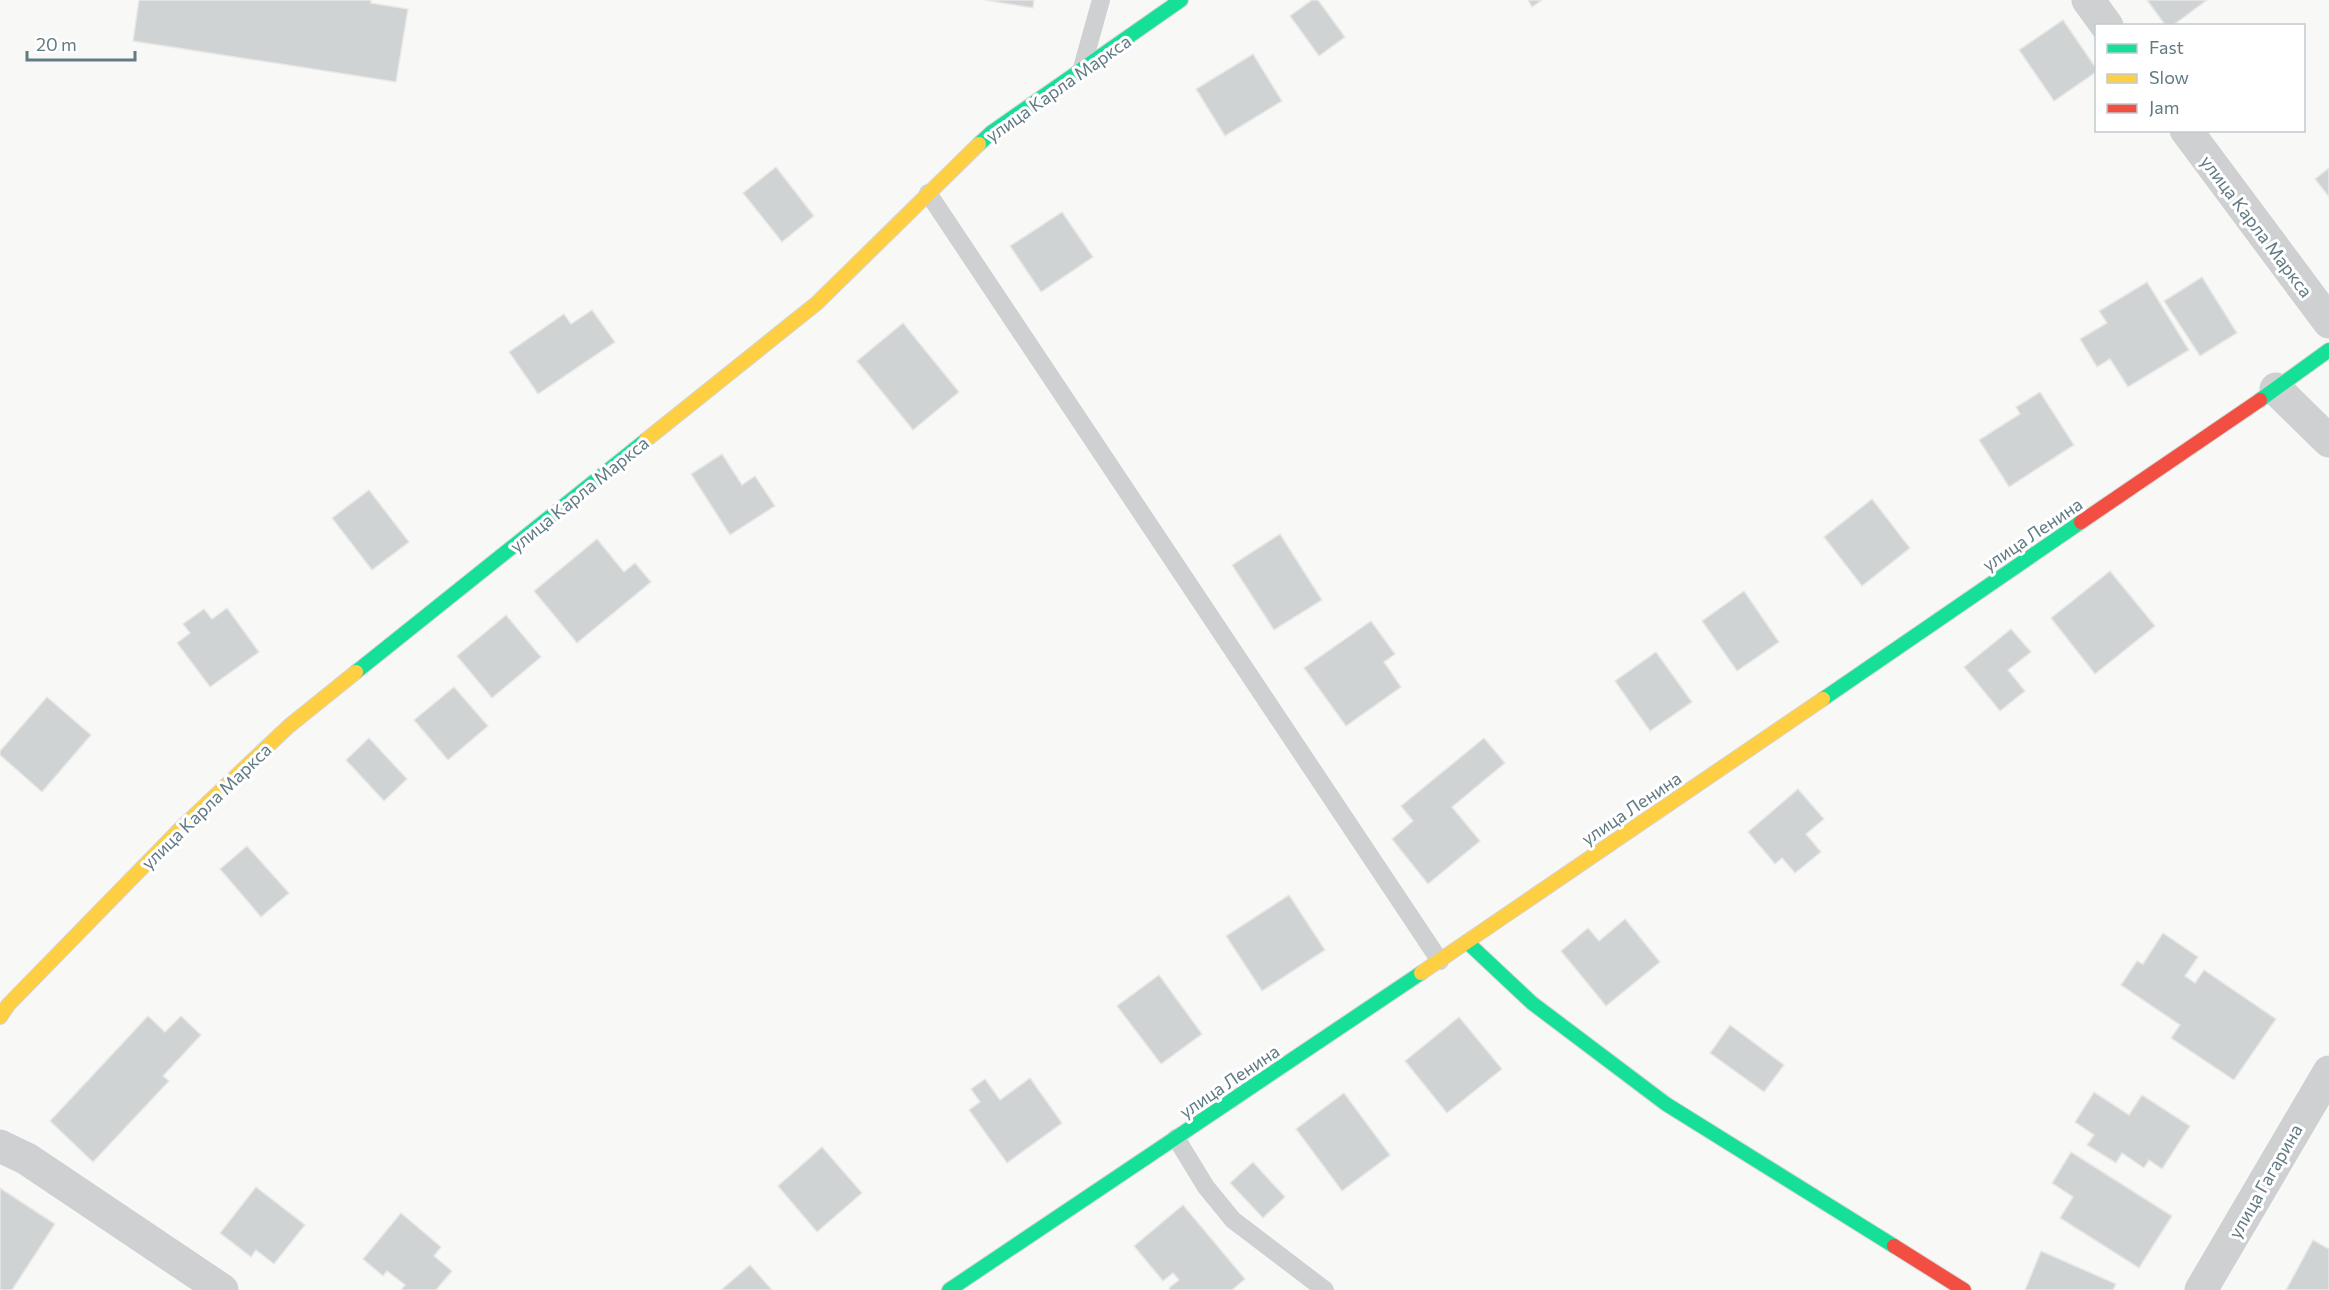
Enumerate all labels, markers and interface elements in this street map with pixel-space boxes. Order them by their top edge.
scale bar [27,24,135,62]
legend [2095,24,2305,132]
street label: улица Карла Маркса [981,30,1135,146]
text: 20 m [36,33,77,55]
text: Fast [2149,36,2184,58]
text: Slow [2149,66,2189,88]
text: Jam [2149,96,2179,118]
street label: улица Карла Маркса [2196,151,2318,301]
street label: улица Карла Маркса [505,431,653,557]
street label: улица Ленина [1978,492,2086,576]
street label: улица Карла Маркса [136,738,276,874]
street label: улица Ленина [1577,766,1685,850]
street label: улица Ленина [1175,1039,1283,1123]
street label: улица Гагарина [2223,1120,2307,1242]

